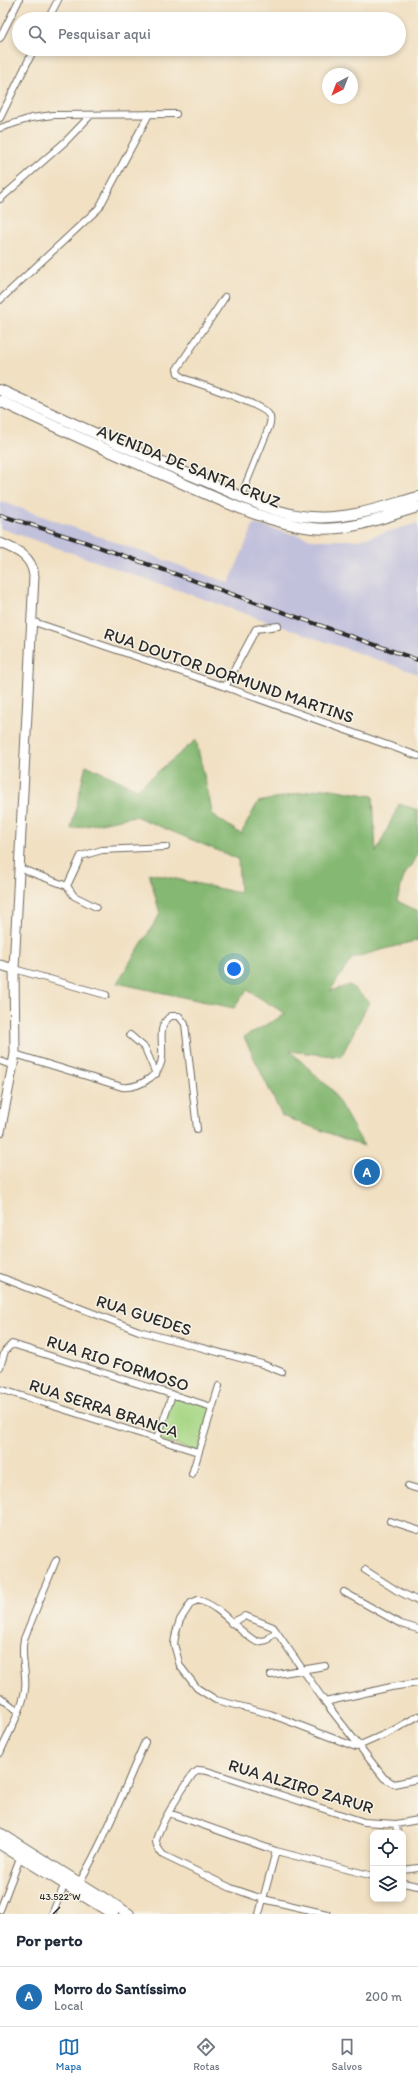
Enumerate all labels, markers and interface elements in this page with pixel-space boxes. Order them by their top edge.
search box [12,12,406,56]
icon: search [26,23,48,45]
text: Pesquisar aqui [58,25,151,43]
north arrow [322,68,358,104]
street label: AVENIDA DE SANTA CRUZ [95,420,284,512]
street label: RUA DOUTOR DORMUND MARTINS [101,623,357,727]
your location [224,959,244,979]
pin: A [354,1157,380,1187]
street label: RUA GUEDES [94,1290,194,1340]
street label: RUA RIO FORMOSO [44,1331,192,1395]
street label: RUA SERRA BRANCA [27,1374,181,1442]
street label: RUA ALZIRO ZARUR [226,1754,376,1818]
map controls [370,1830,406,1902]
button: locate [370,1830,406,1866]
button: layers [370,1866,406,1902]
text: 43.522°W [39,1890,81,1903]
text: Por perto [16,1930,83,1950]
text: Morro do Santíssimo [54,1980,186,1998]
text: A [25,1989,33,2004]
text: 200 m [365,1989,402,2004]
text: Local [54,1998,83,2013]
tab: Mapa [56,2036,81,2073]
tab: Rotas [193,2036,220,2073]
tab: Salvos [331,2036,362,2073]

